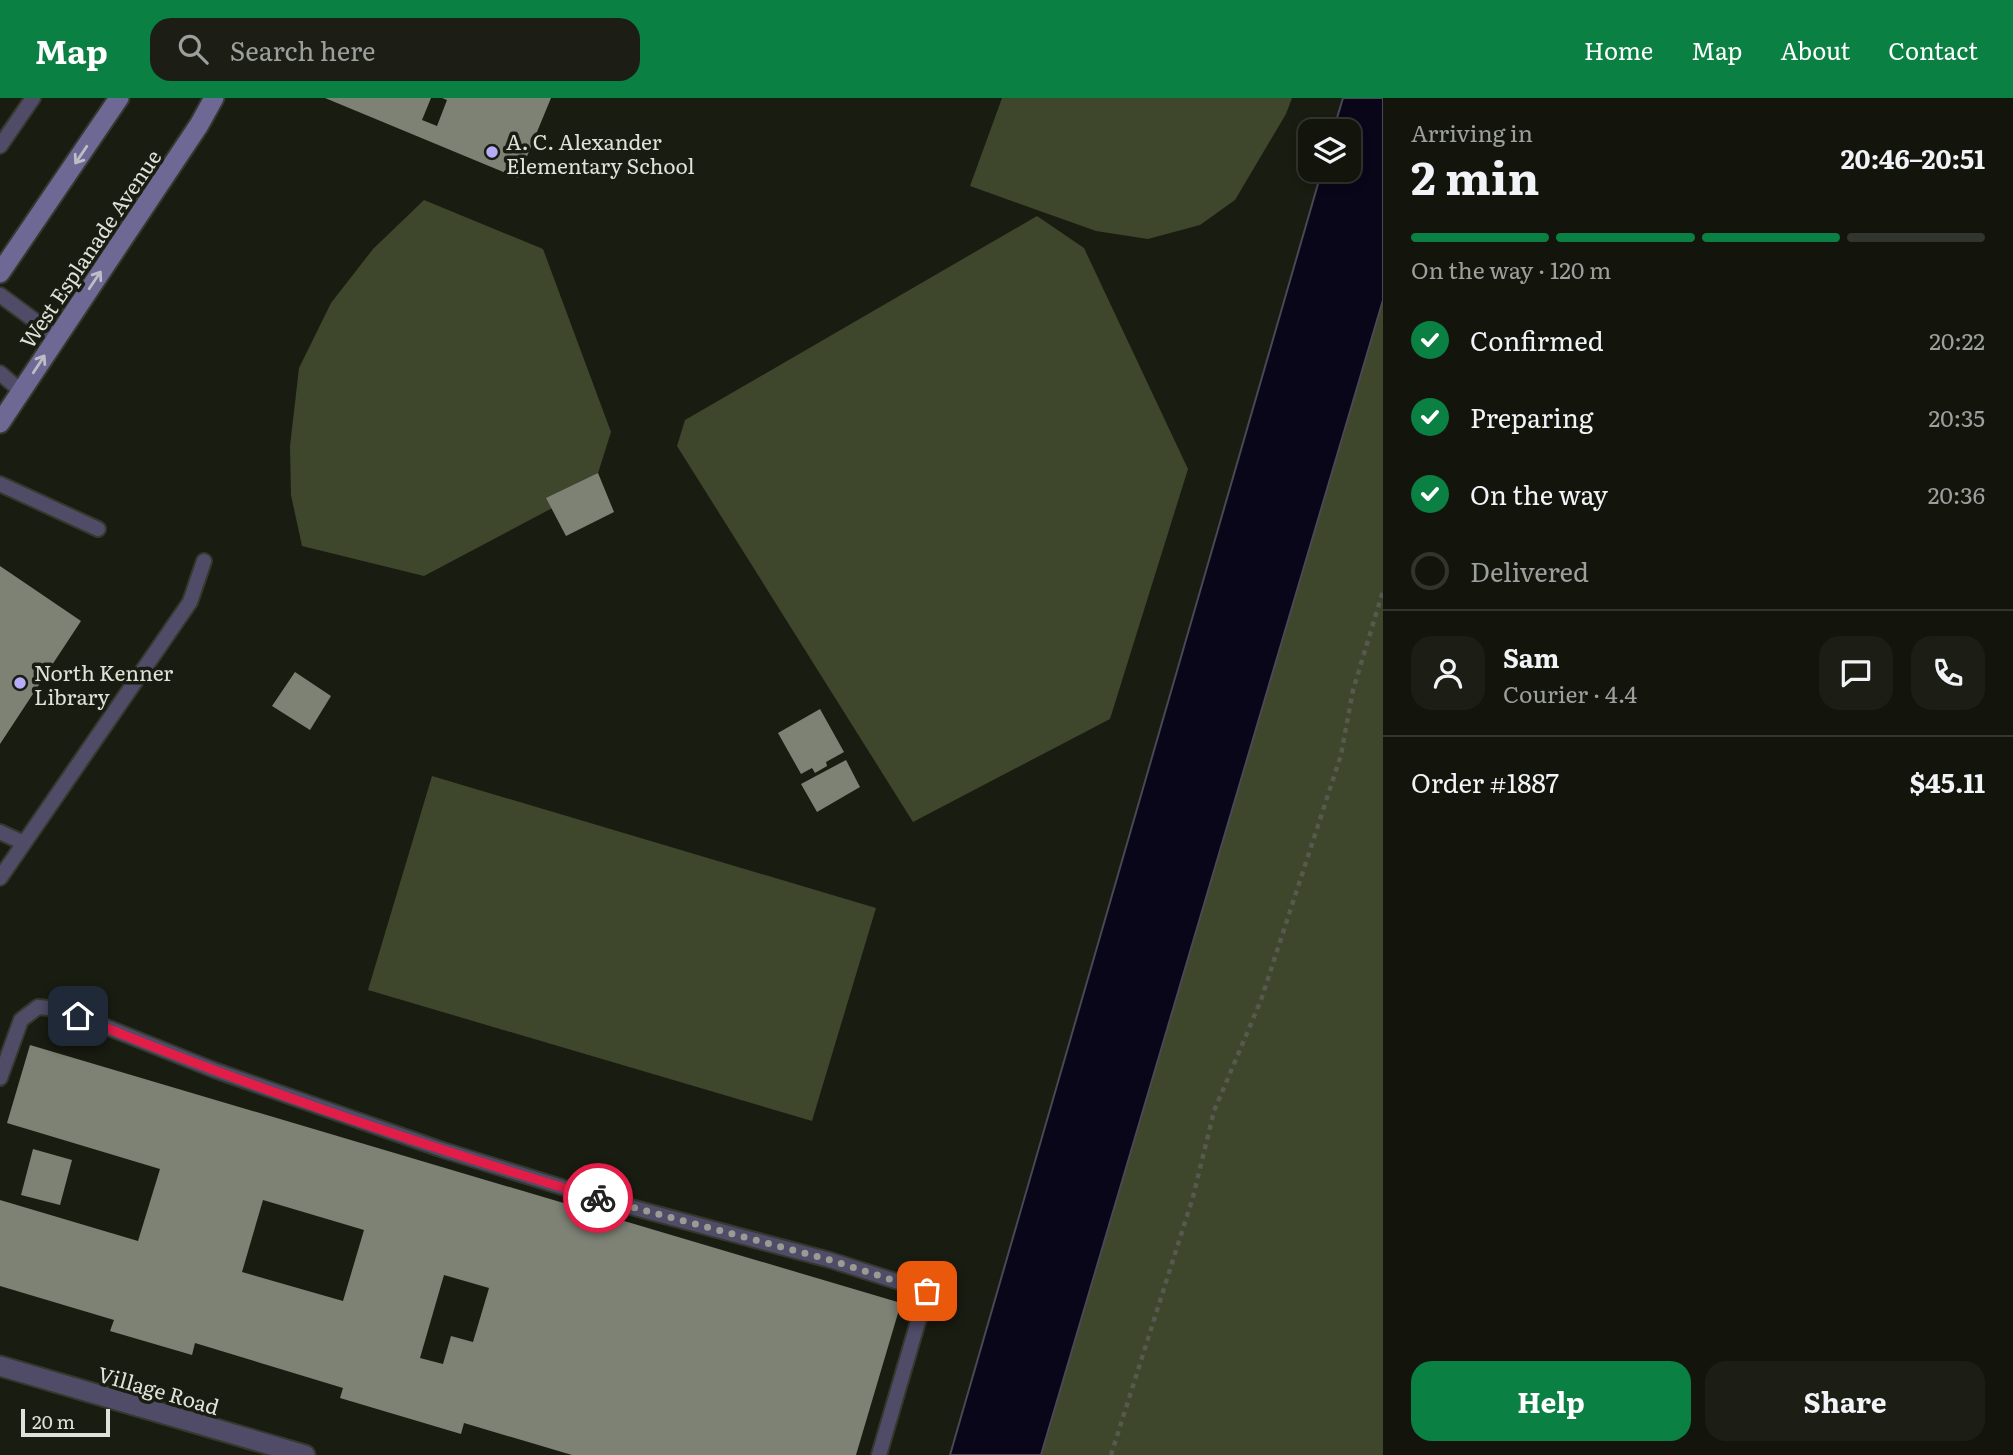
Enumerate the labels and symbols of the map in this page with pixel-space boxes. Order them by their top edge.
place label: A. C. Alexander Elementary School [506,125,695,180]
street label: West Esplanade Avenue [11,142,167,354]
one-way arrow [74,144,88,164]
marker: A. C. Alexander Elementary School [484,144,500,160]
one-way arrow [88,271,102,290]
one-way arrow [32,355,46,374]
place label: North Kenner Library [34,656,173,711]
marker: North Kenner Library [12,675,28,691]
pin [48,986,108,1046]
courier [563,1163,633,1233]
pin [897,1261,957,1321]
street label: Village Road [95,1357,223,1421]
scale bar [21,1406,110,1438]

